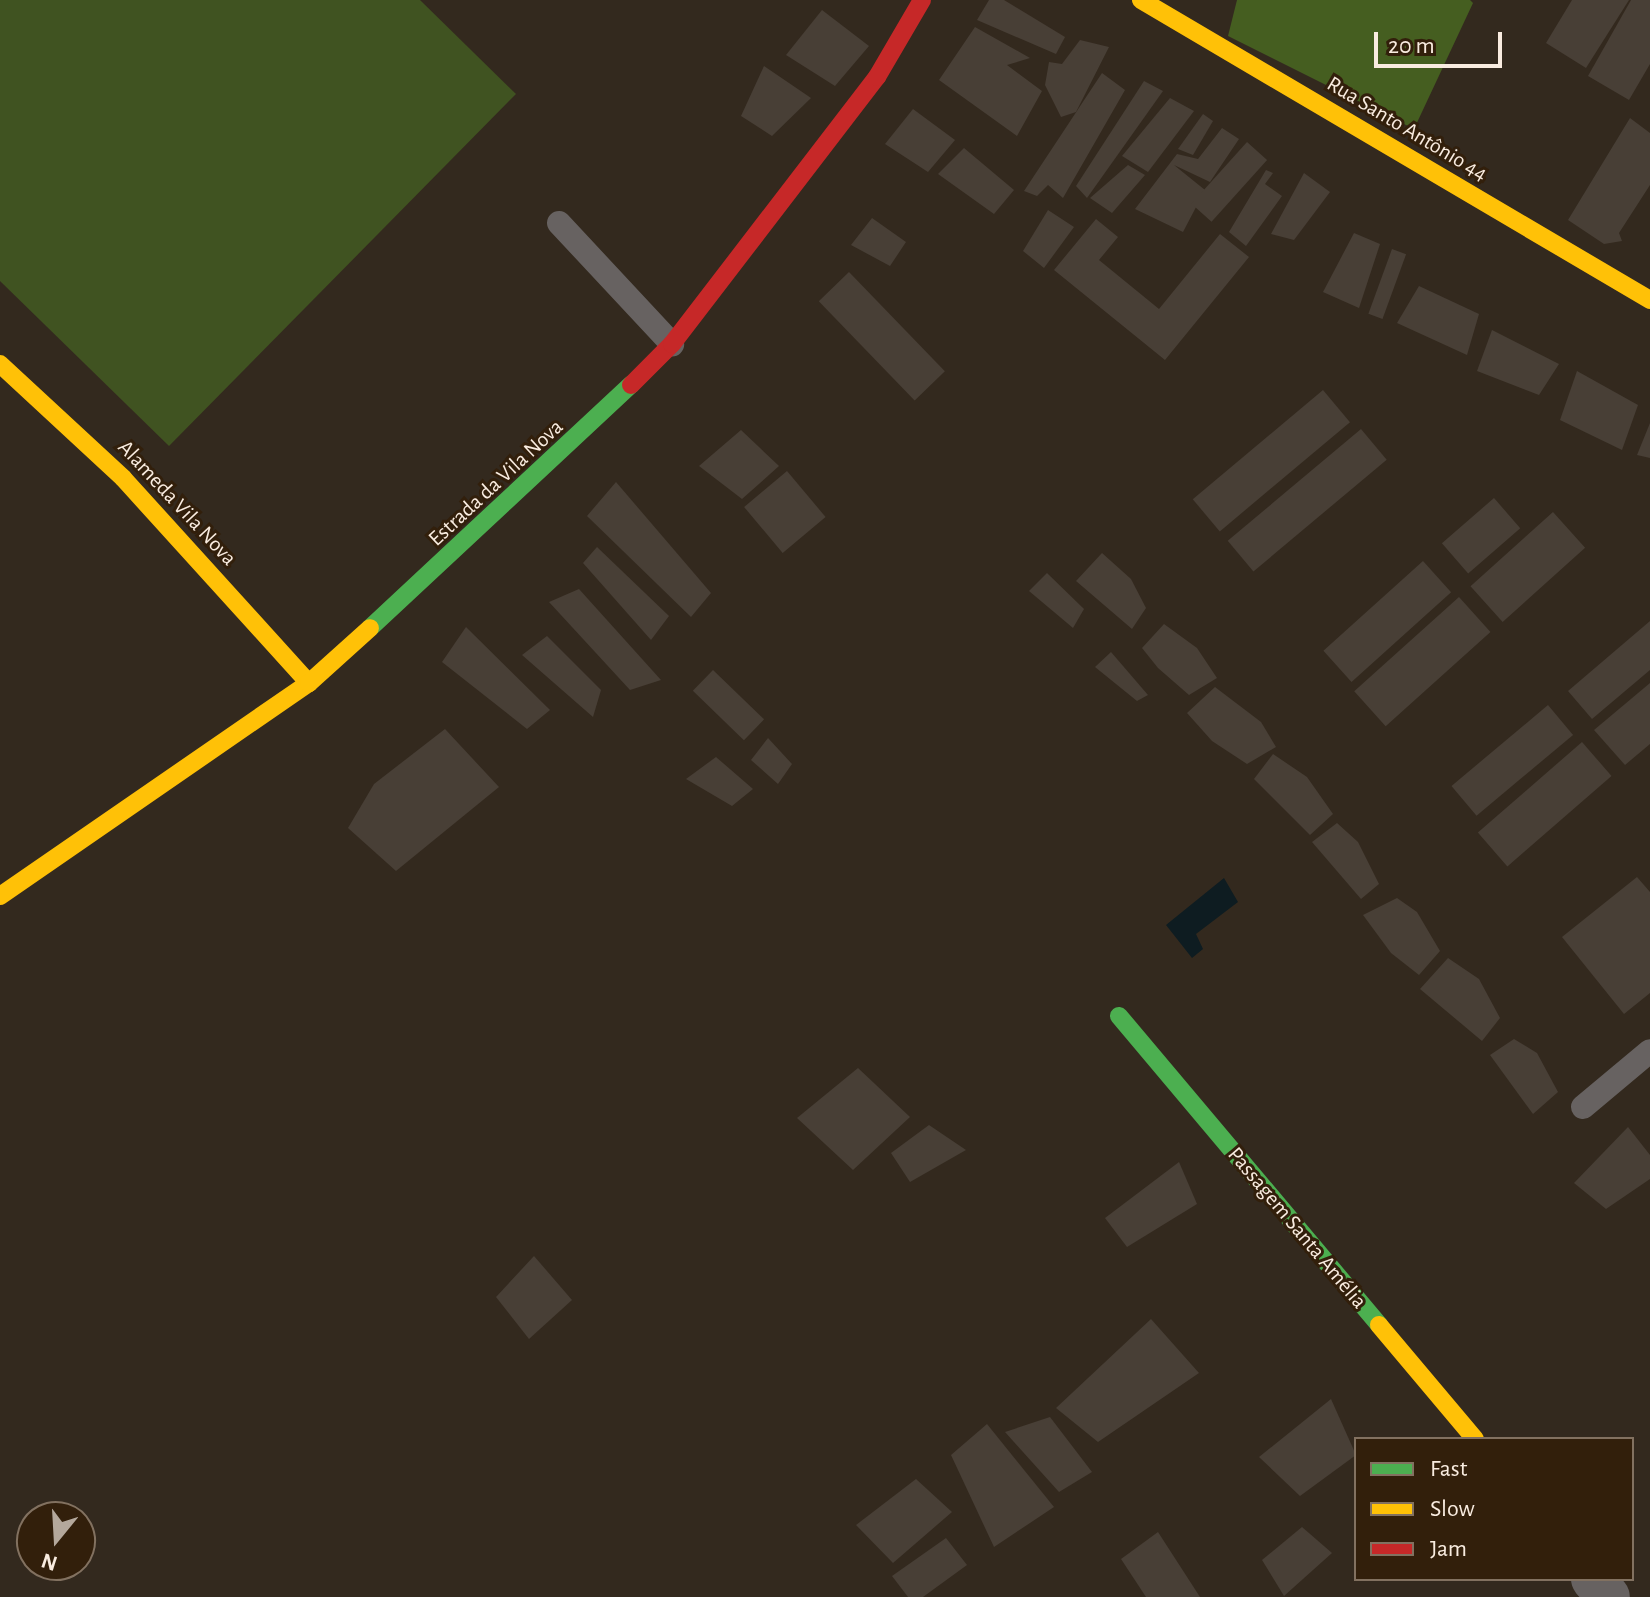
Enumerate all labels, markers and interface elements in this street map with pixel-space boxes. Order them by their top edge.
scale bar [1378,16,1506,66]
text: 20 m [1388,34,1435,58]
street label: Rua Santo Antônio 44 [1322,71,1492,187]
street label: Estrada da Vila Nova [423,414,569,552]
street label: Alameda Vila Nova [112,435,242,571]
street label: Passagem Santa Amélia [1222,1142,1372,1314]
legend [1354,1437,1634,1581]
text: Fast [1430,1457,1467,1481]
text: Slow [1430,1497,1475,1521]
north arrow [16,1501,96,1581]
text: Jam [1430,1537,1467,1561]
text: N [39,1549,60,1575]

